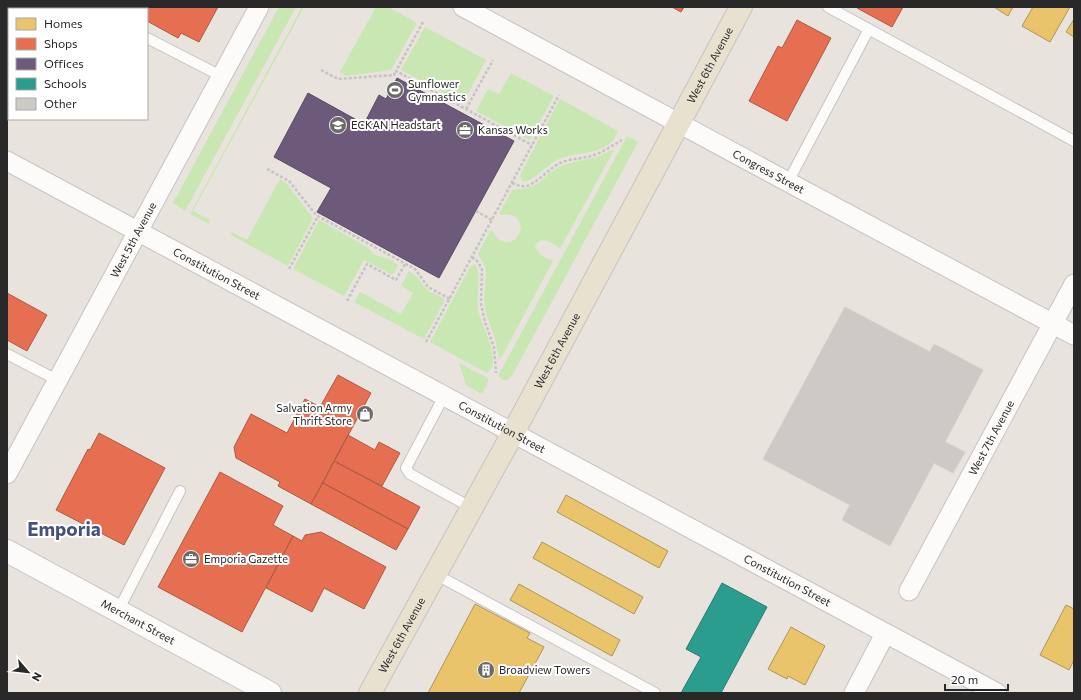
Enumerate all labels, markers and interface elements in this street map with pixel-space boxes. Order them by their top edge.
legend [8,8,148,120]
text: Homes [44,16,82,30]
street label: West 6th Avenue [684,25,735,105]
text: Shops [44,36,78,50]
text: Offices [44,56,84,70]
text: Schools [44,76,87,90]
place label: Sunflower Gymnastics [408,77,466,103]
sports icon: Sunflower Gymnastics [385,80,405,100]
text: Other [44,96,77,110]
school or university icon: ECKAN Headstart [328,115,348,135]
place label: ECKAN Headstart [351,118,441,131]
office icon: Kansas Works [455,120,475,140]
place label: Kansas Works [478,123,548,136]
street label: Congress Street [731,146,807,196]
street label: West 5th Avenue [107,200,159,280]
street label: Constitution Street [171,245,263,302]
street label: West 6th Avenue [531,310,582,391]
street label: Constitution Street [457,398,548,455]
street label: West 7th Avenue [965,398,1016,477]
place label: Salvation Army Thrift Store [276,401,352,427]
shop icon: Salvation Army Thrift Store [355,404,375,424]
district label: Emporia [27,517,101,540]
office icon: Emporia Gazette [181,549,201,569]
street label: Constitution Street [742,551,834,609]
place label: Emporia Gazette [204,552,288,565]
street label: West 6th Avenue [375,595,427,675]
street label: Merchant Street [99,596,178,647]
north arrow [8,652,48,692]
building icon: Broadview Towers [476,660,496,680]
place label: Broadview Towers [499,663,590,676]
scale bar [945,666,1008,692]
text: N [30,670,45,684]
text: 20 m [951,672,978,686]

